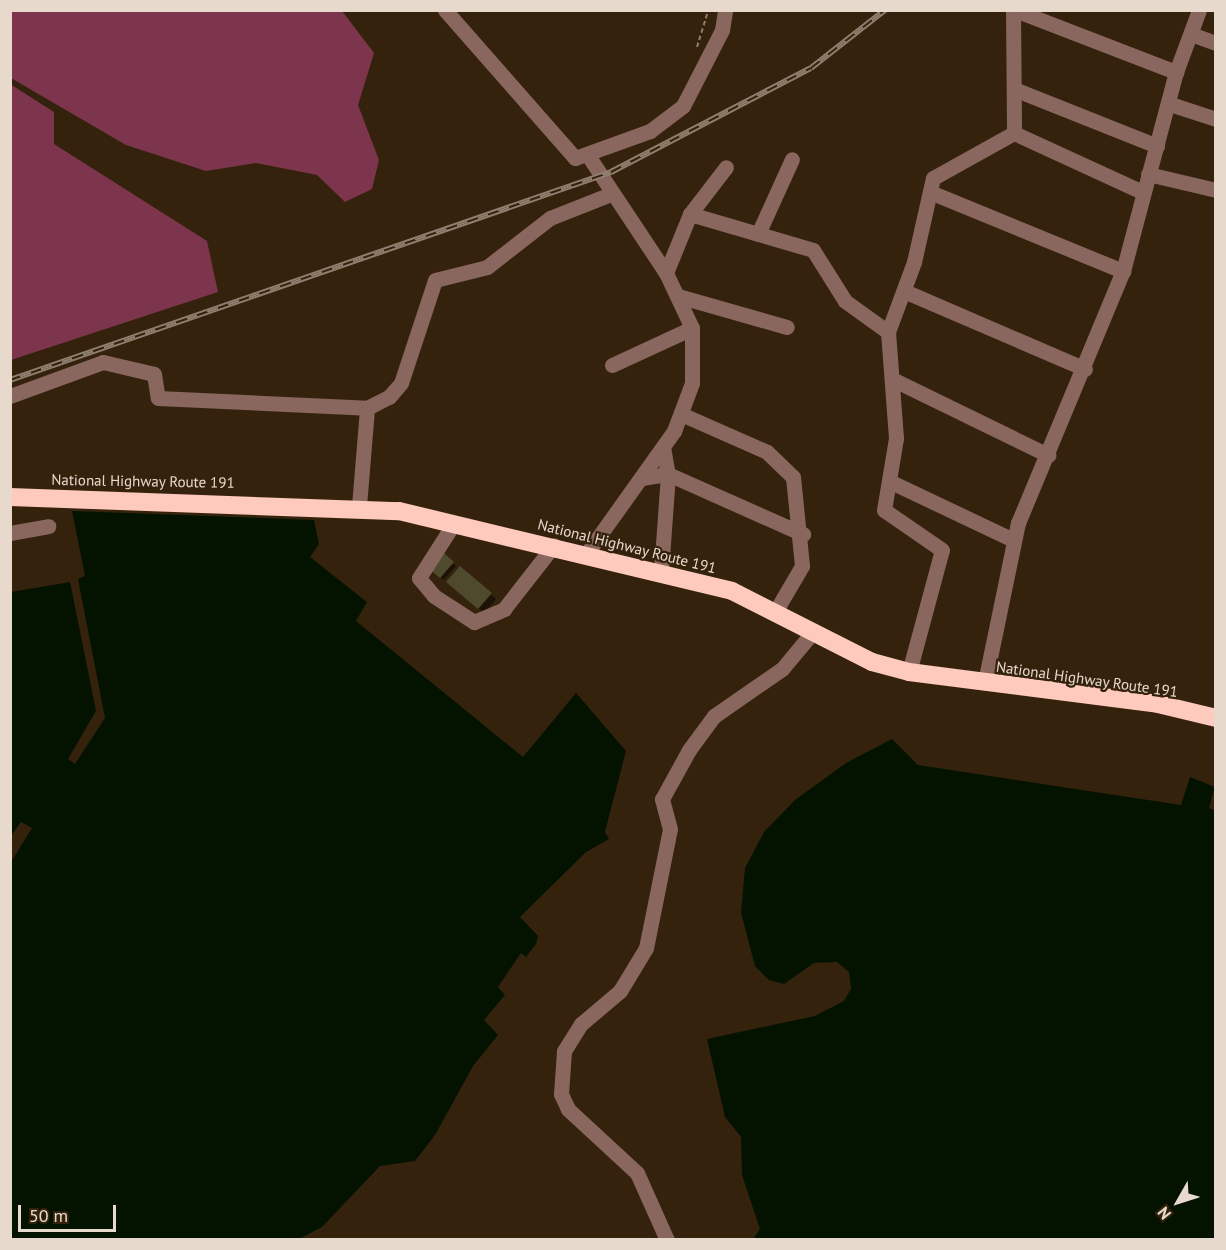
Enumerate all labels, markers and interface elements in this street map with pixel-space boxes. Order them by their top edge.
street label: National Highway Route 191 [51,470,235,492]
street label: National Highway Route 191 [536,515,718,577]
street label: National Highway Route 191 [995,657,1179,701]
north arrow [1148,1172,1208,1232]
scale bar [21,1193,118,1231]
text: N [1153,1203,1175,1224]
text: 50 m [29,1204,68,1227]

